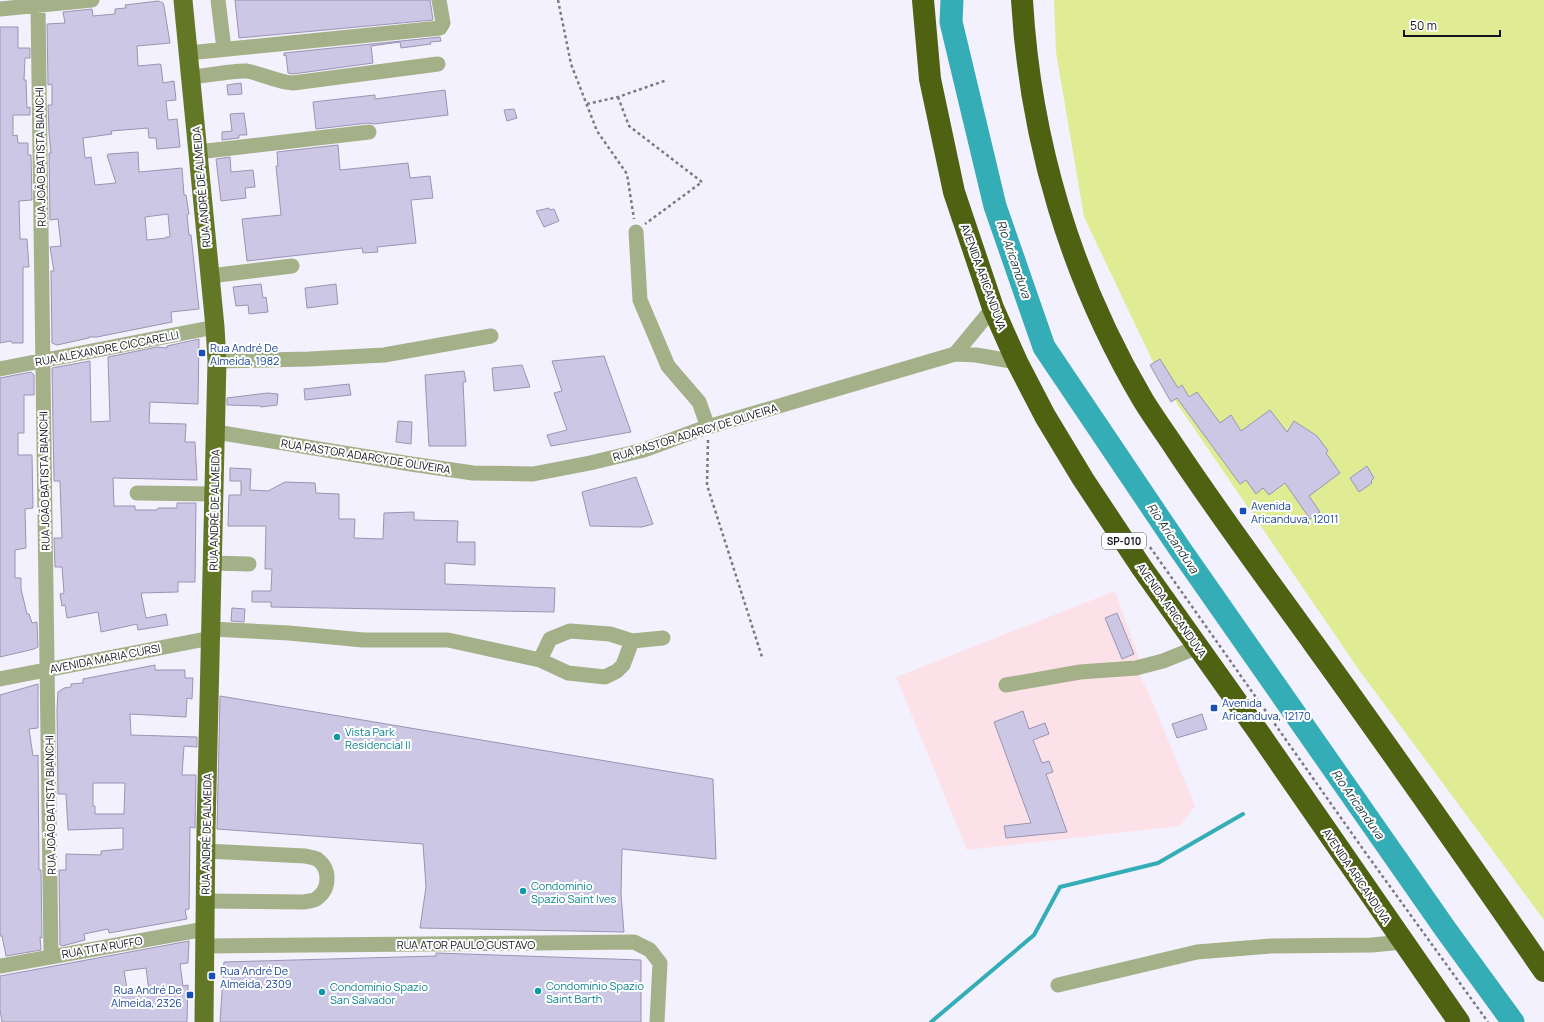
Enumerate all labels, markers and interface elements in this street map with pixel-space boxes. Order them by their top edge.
scale bar [1404,12,1500,38]
text: 50 m [1410,17,1437,34]
street label: RUA JOÃO BATISTA BIANCHI [31,87,49,227]
street label: RUA ANDRÉ DE ALMEIDA [188,126,214,248]
water label: Rio Aricanduva [993,218,1036,302]
street label: AVENIDA ARICANDUVA [958,222,1010,332]
street label: RUA ALEXANDRE CICCARELLI [34,327,180,369]
place label: Rua André De Almeida, 1982 [210,340,279,368]
marker: Rua André De Almeida, 1982 [197,348,207,358]
street label: RUA PASTOR ADARCY DE OLIVEIRA [611,400,779,464]
street label: RUA JOÃO BATISTA BIANCHI [35,411,53,551]
street label: RUA PASTOR ADARCY DE OLIVEIRA [280,435,452,477]
street label: RUA ANDRÉ DE ALMEIDA [205,449,223,571]
place label: Avenida Aricanduva, 12011 [1251,498,1339,526]
water label: Rio Aricanduva [1143,499,1204,578]
marker: Avenida Aricanduva, 12011 [1238,506,1248,516]
road number: SP-010 [1102,533,1146,549]
street label: AVENIDA ARICANDUVA [1134,560,1210,660]
street label: AVENIDA MARIA CURSI [48,640,162,676]
place label: Avenida Aricanduva, 12170 [1222,695,1311,723]
marker: Avenida Aricanduva, 12170 [1209,703,1219,713]
place label: Vista Park Residencial II [345,724,411,752]
marker: Vista Park Residencial II [332,732,342,742]
street label: RUA JOÃO BATISTA BIANCHI [41,735,59,875]
water label: Rio Aricanduva [1328,766,1389,843]
street label: RUA ANDRÉ DE ALMEIDA [197,773,215,895]
street label: AVENIDA ARICANDUVA [1319,825,1395,927]
place label: Condomínio Spazio Saint Ives [531,878,616,906]
marker: Condomínio Spazio Saint Ives [518,886,528,896]
street label: RUA TITA RUFFO [60,933,144,961]
street label: RUA ATOR PAULO GUSTAVO [397,937,535,952]
place label: Rua André De Almeida, 2309 [220,963,292,991]
marker: Rua André De Almeida, 2309 [207,971,217,981]
place label: Condomínio Spazio Saint Barth [546,978,644,1006]
place label: Condomínio Spazio San Salvador [330,979,428,1007]
place label: Rua André De Almeida, 2326 [111,982,183,1010]
marker: Condomínio Spazio Saint Barth [533,986,543,996]
marker: Condomínio Spazio San Salvador [317,987,327,997]
marker: Rua André De Almeida, 2326 [185,990,195,1000]

